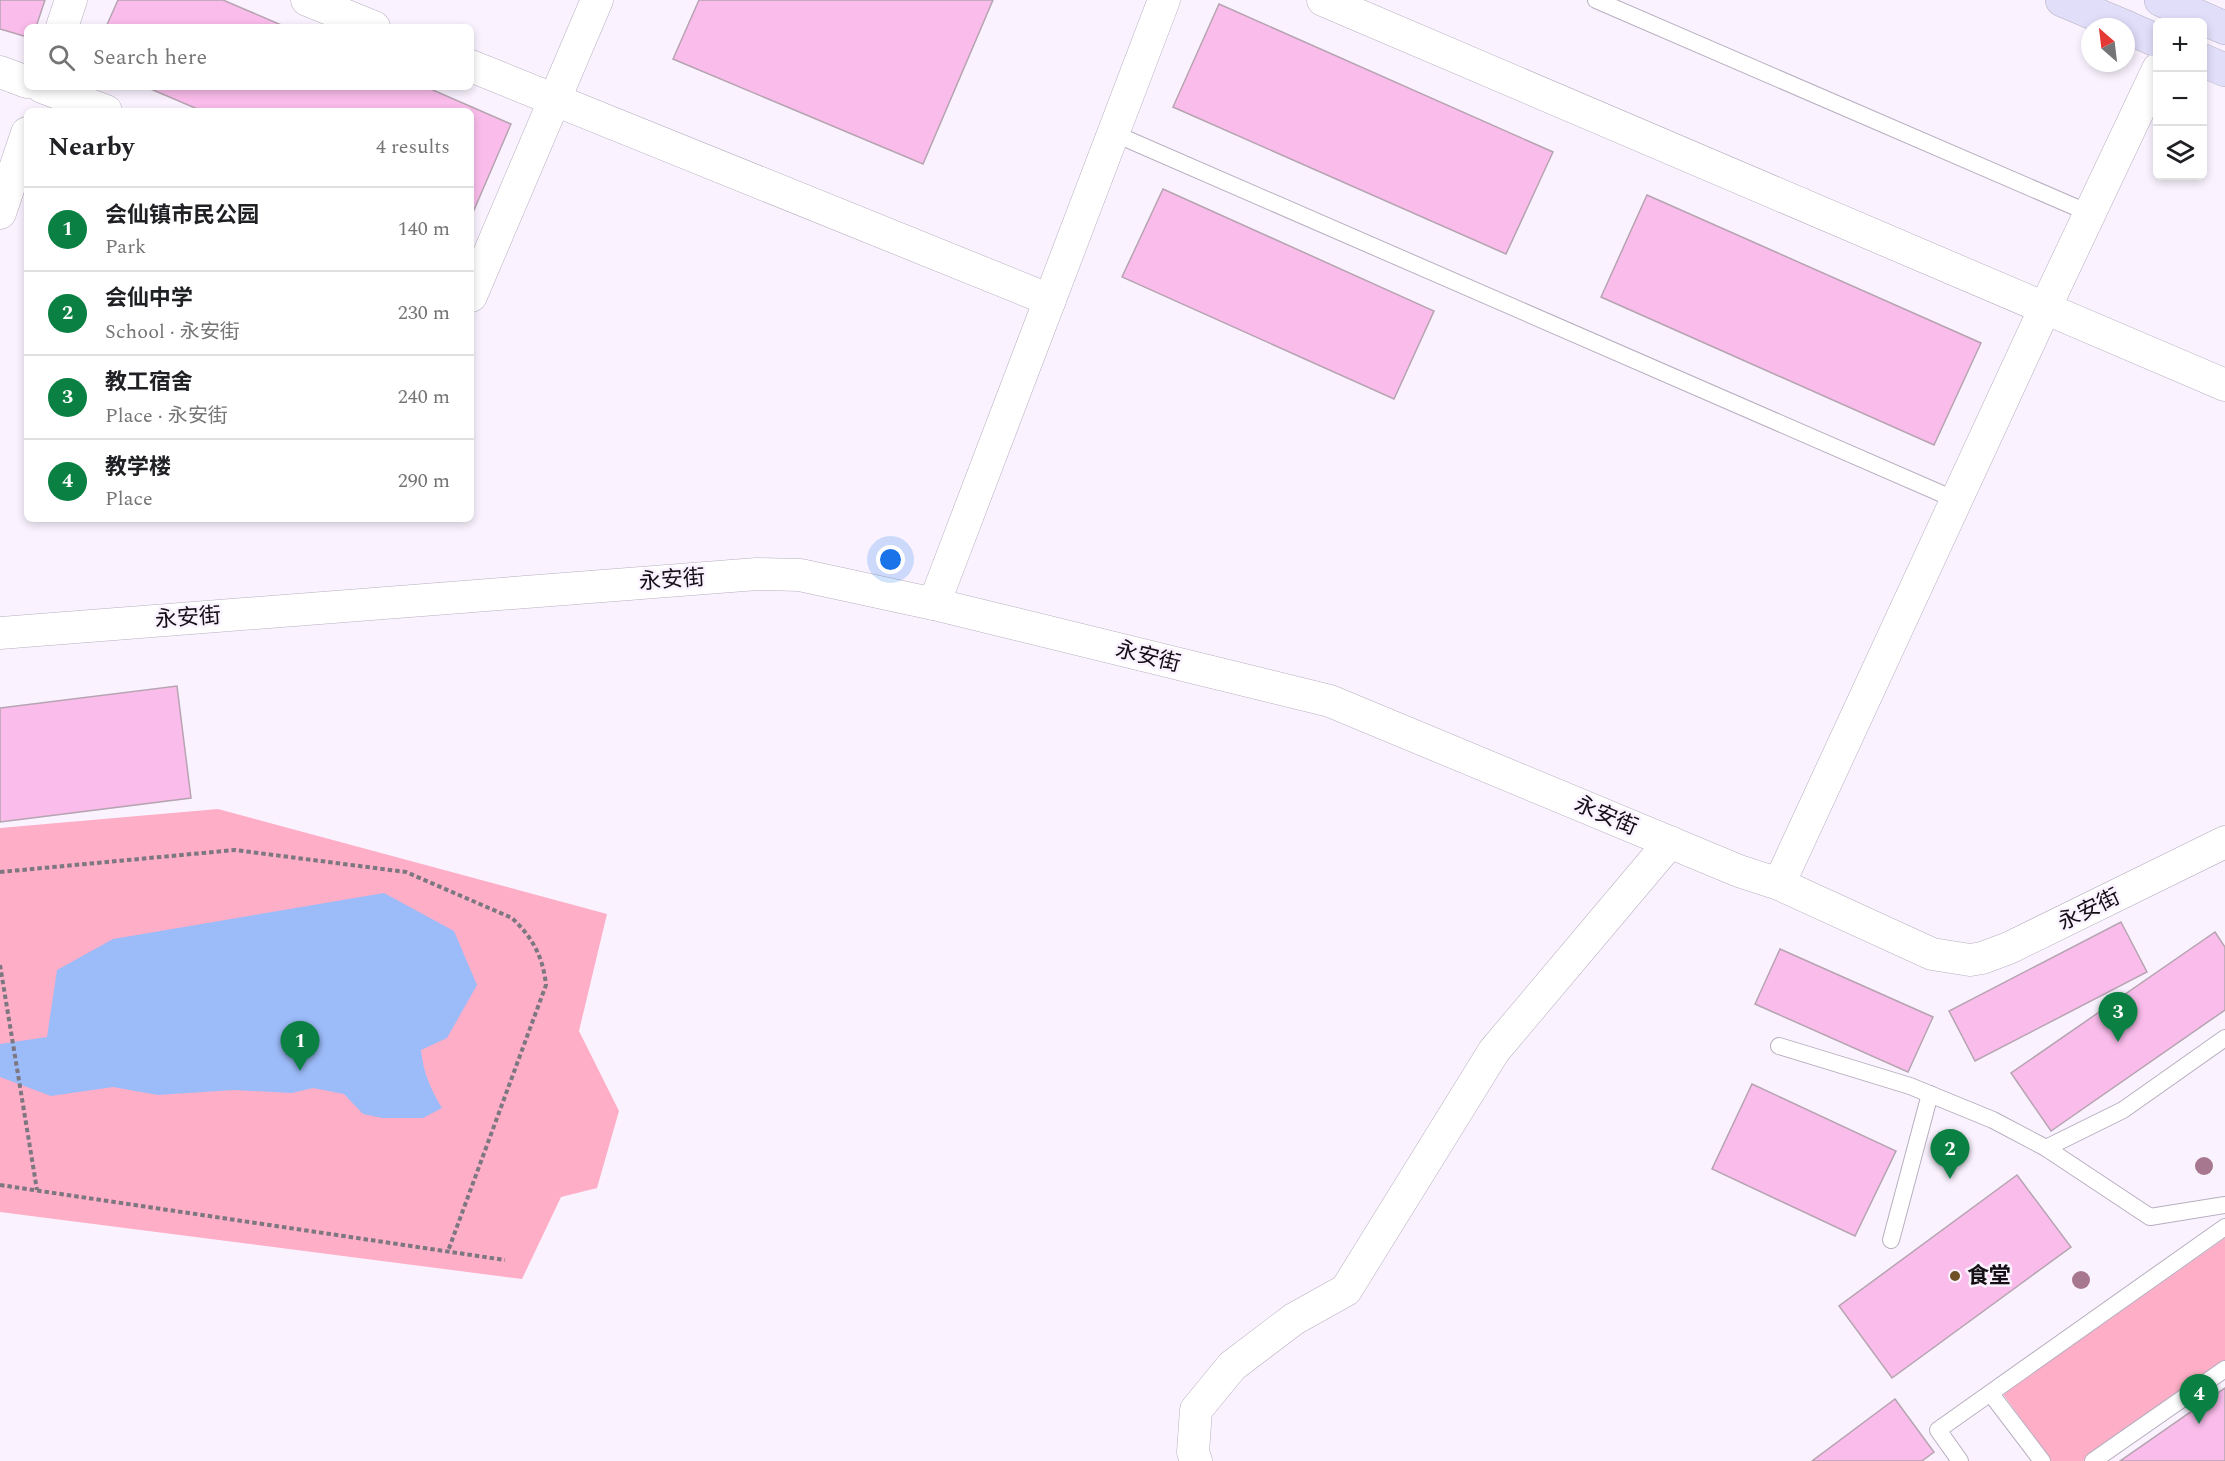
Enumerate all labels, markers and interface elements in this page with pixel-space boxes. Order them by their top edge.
north arrow [2081,18,2135,72]
map controls [2153,18,2207,180]
button: + [2153,18,2207,72]
search box [24,24,474,90]
icon: search [45,41,78,74]
text: Search here [93,41,207,74]
button: − [2153,72,2207,126]
button: layers [2153,126,2207,180]
text: Nearby [48,127,134,167]
text: 4 results [376,132,450,162]
text: 会仙镇市民公园 [105,199,259,232]
text: 1 [62,214,73,244]
text: 140 m [398,214,450,244]
text: Park [105,232,146,262]
text: 会仙中学 [105,282,193,315]
text: 2 [62,298,73,328]
text: 230 m [398,298,450,328]
text: School · 永安街 [105,317,240,347]
text: 教工宿舍 [105,366,193,399]
text: 3 [62,382,73,412]
text: 240 m [398,382,450,412]
text: Place · 永安街 [105,401,228,431]
text: 教学楼 [105,451,171,484]
text: 4 [62,466,73,496]
text: 290 m [398,466,450,496]
text: Place [105,484,153,514]
your location [876,545,905,574]
street label: 永安街 [638,561,706,599]
street label: 永安街 [154,599,222,637]
street label: 永安街 [1112,633,1184,681]
street label: 永安街 [1569,788,1643,844]
street label: 永安街 [2052,881,2126,939]
pin: 3 [2098,992,2138,1042]
pin: 1 [280,1022,320,1071]
pin: 2 [1930,1130,1970,1179]
place label: 食堂 [1967,1260,2011,1293]
marker: 食堂 [1948,1269,1962,1283]
pin: 4 [2180,1374,2218,1424]

